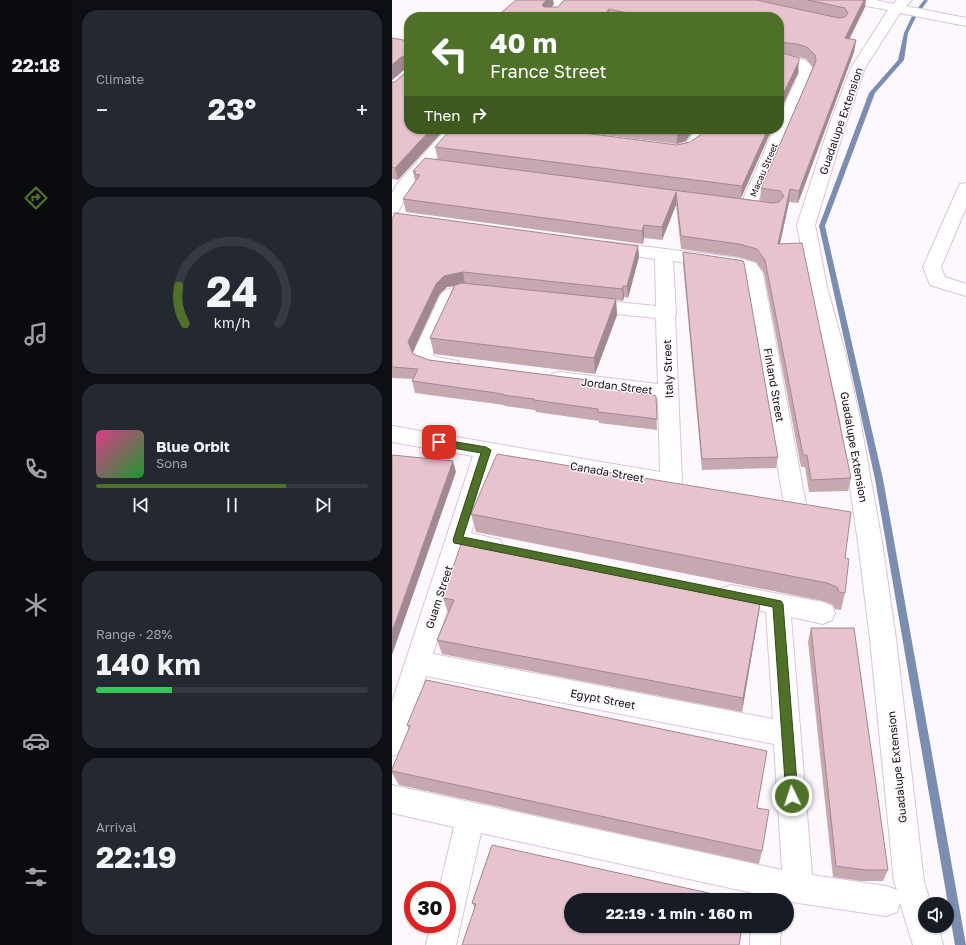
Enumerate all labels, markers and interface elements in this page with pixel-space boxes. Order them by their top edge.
text: 40 m [490,26,557,59]
icon: left [424,28,476,80]
text: 22:18 [12,54,60,76]
text: France Street [490,60,607,82]
street label: Guadalupe Extension [816,66,865,176]
text: Climate [96,71,144,87]
text: 23° [208,91,256,127]
text: − [96,96,108,123]
text: + [356,96,368,123]
icon: right [468,104,490,126]
text: Then [424,106,460,124]
street label: Macau Street [747,141,780,198]
icon: directions [22,184,50,212]
text: 24 [206,265,258,315]
text: km/h [214,313,250,330]
icon: music [22,320,50,348]
street label: Italy Street [660,339,675,399]
street label: Finland Street [762,347,787,423]
street label: Jordan Street [581,375,654,396]
street label: Guadalupe Extension [838,390,871,503]
pin [422,425,456,459]
icon: arrive [428,431,450,453]
text: Blue Orbit [156,437,230,455]
icon: phone [22,455,50,483]
text: Sona [156,455,187,471]
street label: Canada Street [569,459,645,484]
icon: previous [130,494,152,516]
icon: pause [221,494,243,516]
icon: next [312,494,334,516]
street label: Guam Street [422,564,455,630]
icon: climate [22,591,50,619]
text: Range · 28% [96,626,172,642]
text: 140 km [96,646,201,682]
street label: Egypt Street [569,686,637,711]
street label: Guadalupe Extension [884,711,909,824]
icon: car [22,727,50,755]
position arrow [771,775,813,817]
text: Arrival [96,819,137,835]
text: 22:19 [96,839,177,875]
icon: filters [22,863,50,891]
speed limit sign: 30 [404,881,456,933]
map controls [918,897,954,933]
button: sound [918,897,954,933]
text: 22:19 · 1 min · 160 m [606,904,752,922]

